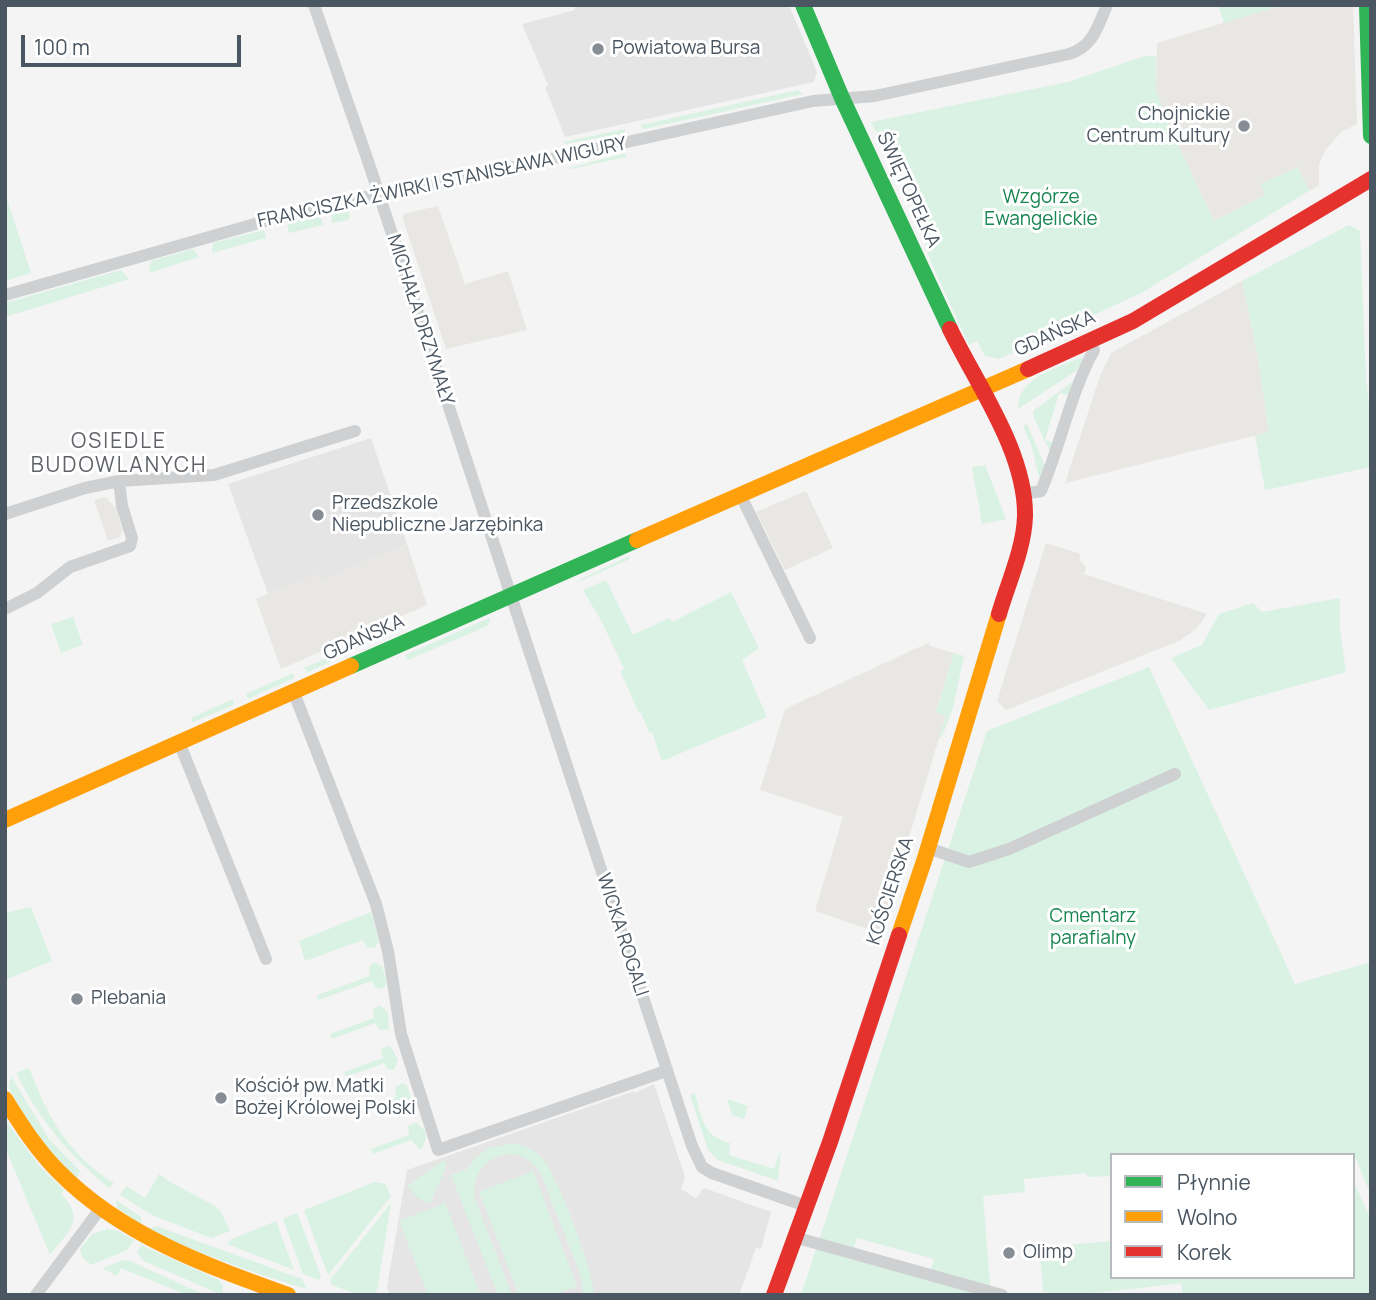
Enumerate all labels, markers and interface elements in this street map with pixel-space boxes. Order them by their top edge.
scale bar [24,21,245,65]
text: 100 m [34,33,90,61]
place label: Powiatowa Bursa [612,38,760,60]
marker: Powiatowa Bursa [590,41,606,57]
place label: Chojnickie Centrum Kultury [1087,104,1230,148]
marker: Chojnickie Centrum Kultury [1236,118,1252,134]
street label: ŚWIĘTOPEŁKA [871,128,945,252]
street label: FRANCISZKA ŻWIRKI I STANISŁAWA WIGURY [255,133,629,233]
park label: Wzgórze Ewangelickie [984,187,1098,231]
street label: MICHAŁA DRZYMAŁY [382,232,458,408]
street label: GDAŃSKA [1011,306,1099,362]
district label: OSIEDLE BUDOWLANYCH [32,429,206,479]
place label: Przedszkole Niepubliczne Jarzębinka [332,493,543,537]
marker: Przedszkole Niepubliczne Jarzębinka [310,507,326,523]
street label: GDAŃSKA [320,610,408,666]
street label: KOŚCIERSKA [863,834,919,948]
street label: WICKA ROGALI [591,871,653,999]
park label: Cmentarz parafialny [1050,906,1136,950]
place label: Plebania [91,988,166,1010]
marker: Plebania [69,991,85,1007]
place label: Kościół pw. Matki Bożej Królowej Polski [235,1076,416,1120]
marker: Kościół pw. Matki Bożej Królowej Polski [213,1090,229,1106]
legend [1110,1153,1355,1279]
text: Płynnie [1177,1168,1251,1196]
text: Wolno [1177,1203,1238,1231]
text: Korek [1177,1238,1231,1266]
place label: Olimp [1023,1242,1073,1264]
marker: Olimp [1001,1245,1017,1261]

